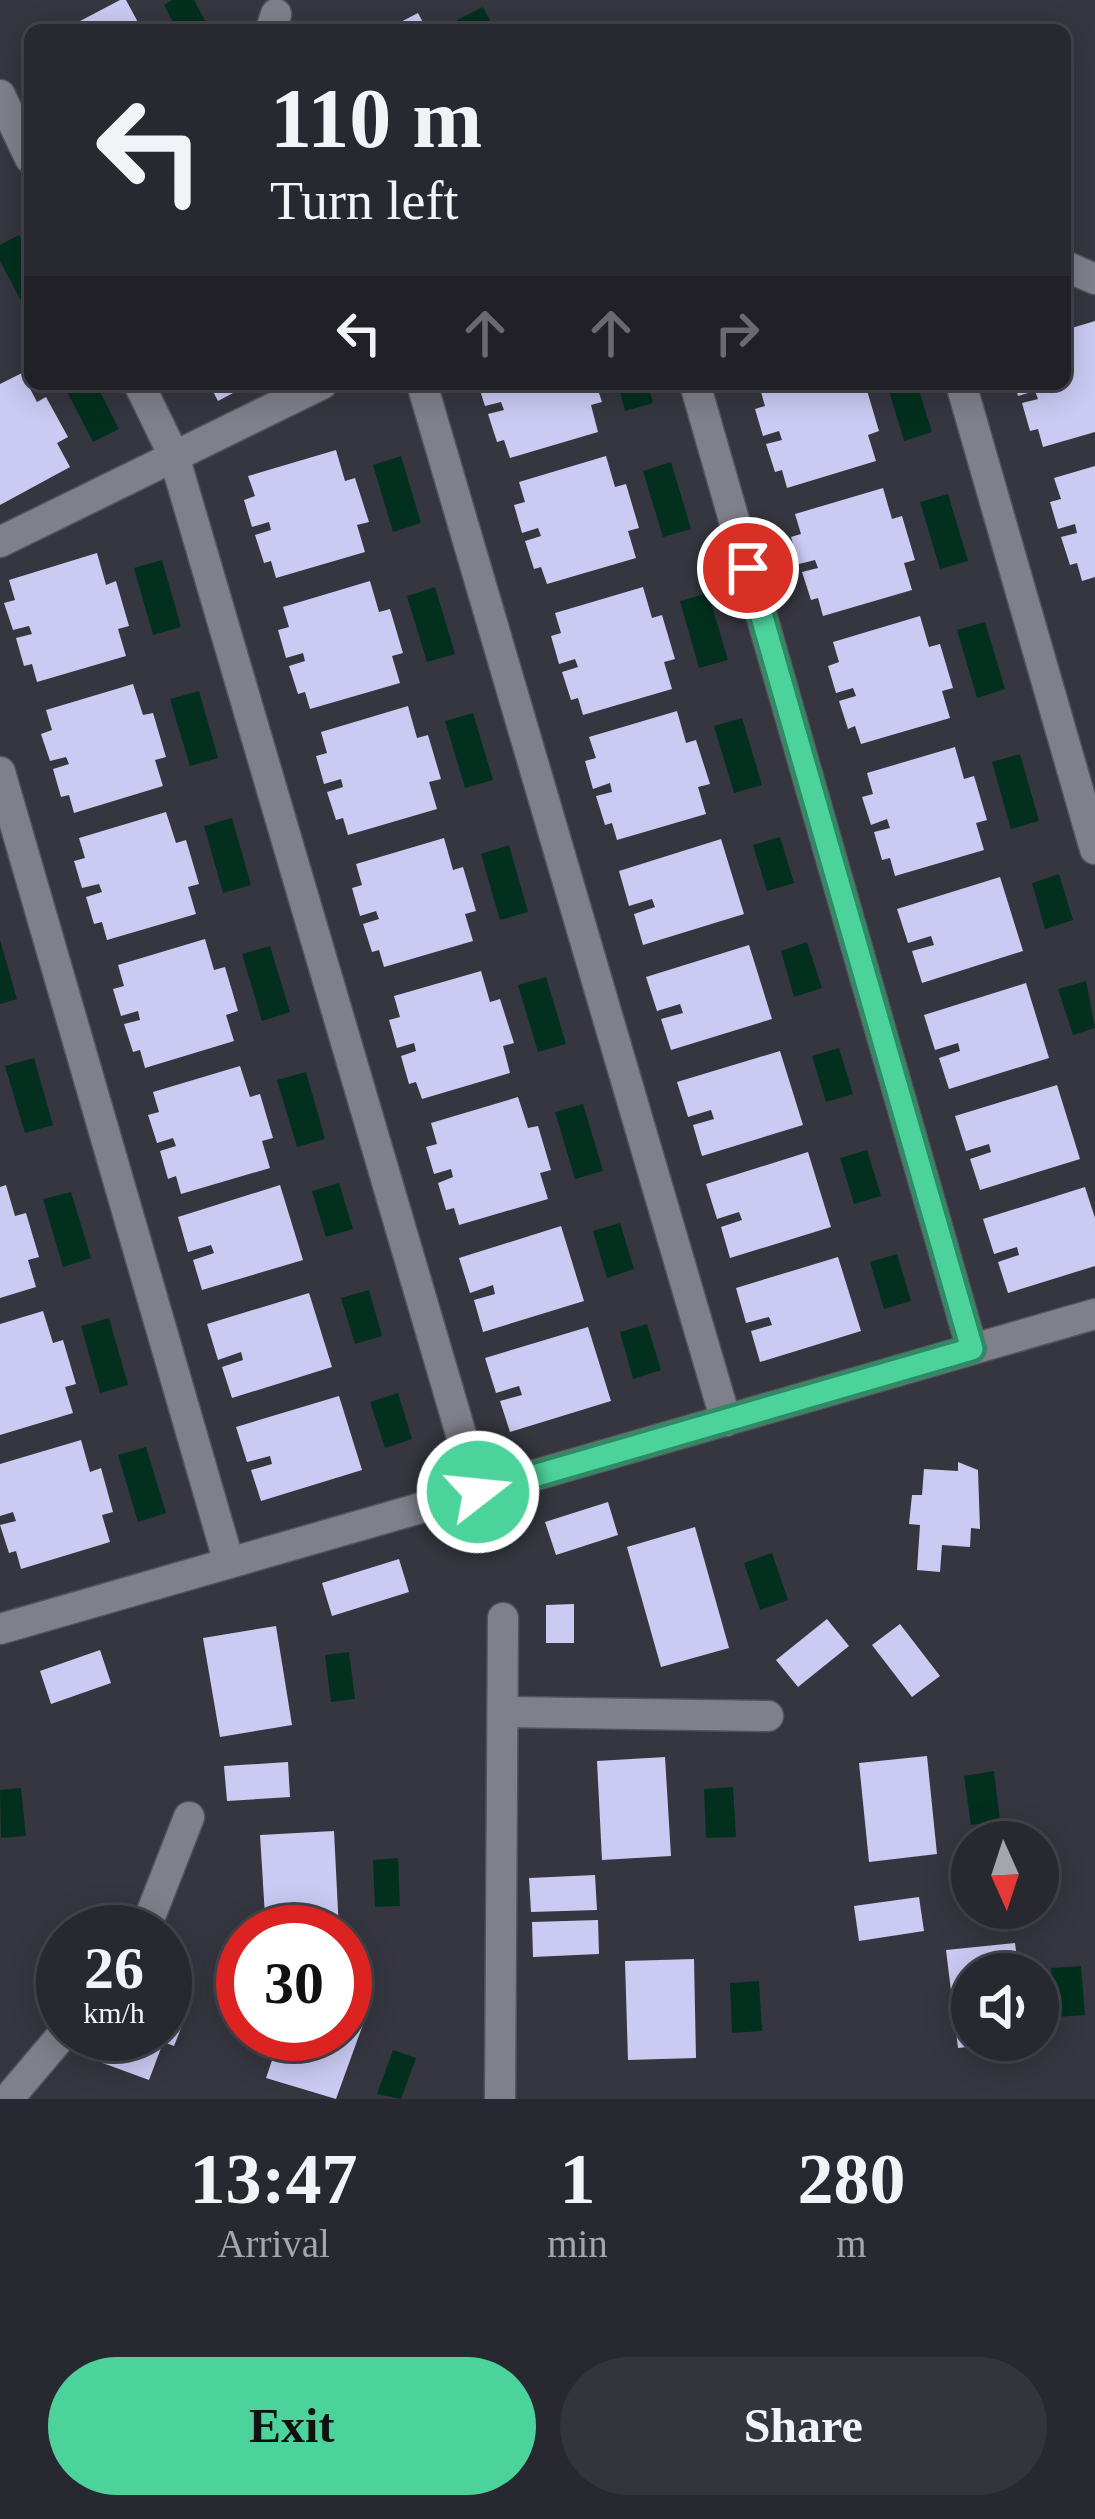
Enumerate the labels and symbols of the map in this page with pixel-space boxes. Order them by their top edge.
pin [697,517,799,619]
position arrow [415,1429,541,1555]
north arrow [951,1821,1059,1929]
speed limit sign: 30 [216,1905,372,2061]

